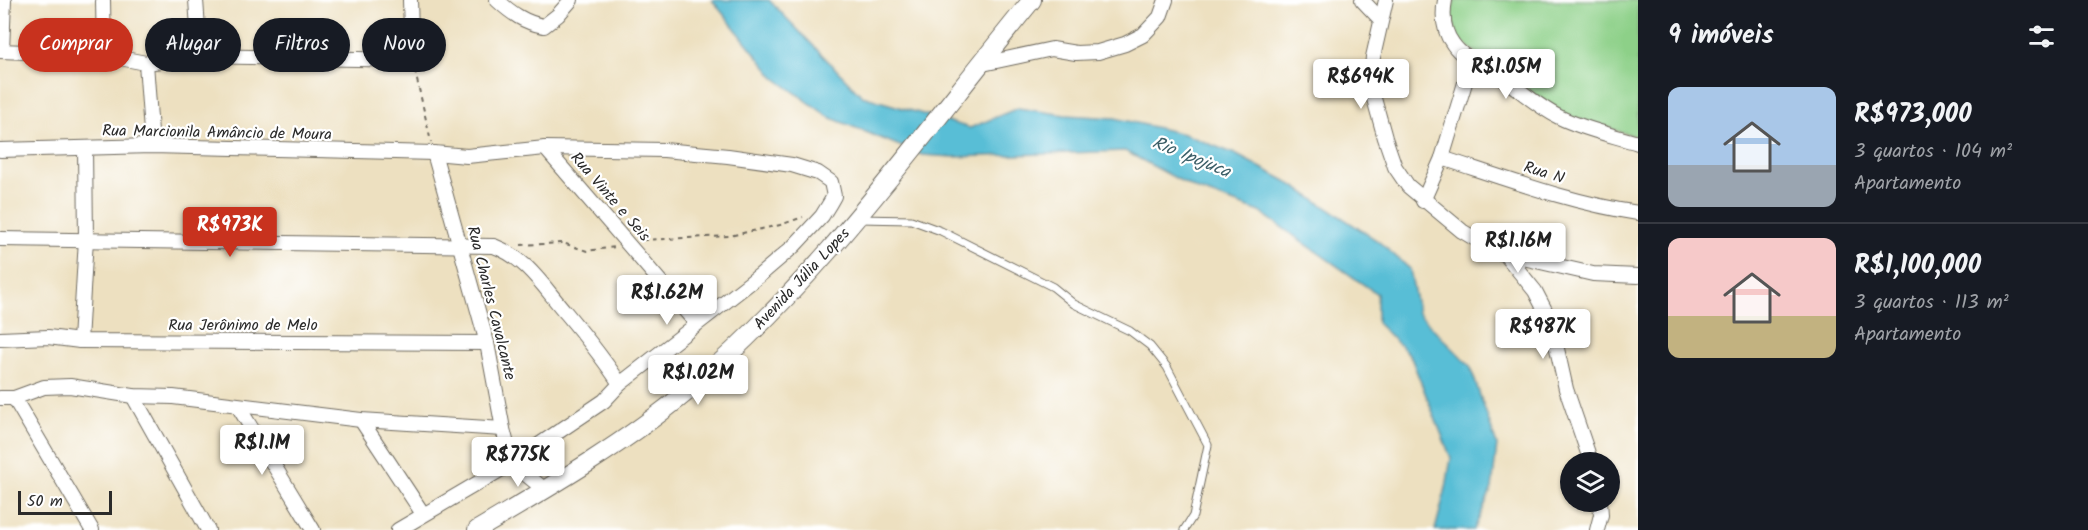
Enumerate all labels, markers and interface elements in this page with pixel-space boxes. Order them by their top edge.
text: 9 imóveis [1668,15,1774,57]
chip: Comprar [18,18,133,72]
chip: Alugar [145,18,241,72]
chip: Filtros [253,18,350,72]
chip: Novo [362,18,446,72]
icon: filters [2025,20,2058,53]
pin: R$1.05M [1451,49,1561,100]
text: R$1.05M [1471,52,1541,84]
pin: R$694K [1312,59,1410,110]
text: R$694K [1327,62,1395,94]
text: R$973,000 [1854,94,1972,136]
icon: home [1716,111,1788,183]
street label: Rua Marcionila Amâncio de Moura [102,118,332,148]
water label: Rio Ipojuca [1147,129,1236,187]
text: 3 quartos · 104 m² [1854,136,2012,168]
street label: Rua Vinte e Seis [564,147,656,247]
street label: Rua N [1520,155,1568,191]
text: Apartamento [1854,168,1961,200]
pin: R$973K [181,207,279,258]
text: R$973K [197,210,263,242]
street label: Avenida Júlia Lopes [748,222,856,336]
street label: Rua Charles Cavalcante [460,223,522,383]
pin: R$1.16M [1463,223,1573,274]
text: R$1.16M [1485,226,1551,258]
text: R$1,100,000 [1854,245,1981,287]
icon: home [1716,262,1788,334]
pin: R$1.62M [612,275,722,326]
text: R$1.62M [631,278,703,310]
text: 3 quartos · 113 m² [1854,287,2009,319]
pin: R$987K [1494,309,1592,360]
text: R$987K [1509,312,1577,344]
street label: Rua Jerônimo de Melo [168,313,318,338]
text: Apartamento [1854,319,1961,351]
pin: R$1.02M [643,355,753,406]
text: R$1.02M [662,358,734,390]
pin: R$1.1M [213,425,311,476]
text: R$1.1M [234,428,290,460]
pin: R$775K [469,437,567,488]
text: R$775K [486,440,550,472]
map controls [1560,452,1620,512]
button: layers [1560,452,1620,512]
scale bar [18,488,112,516]
text: 50 m [27,489,63,514]

